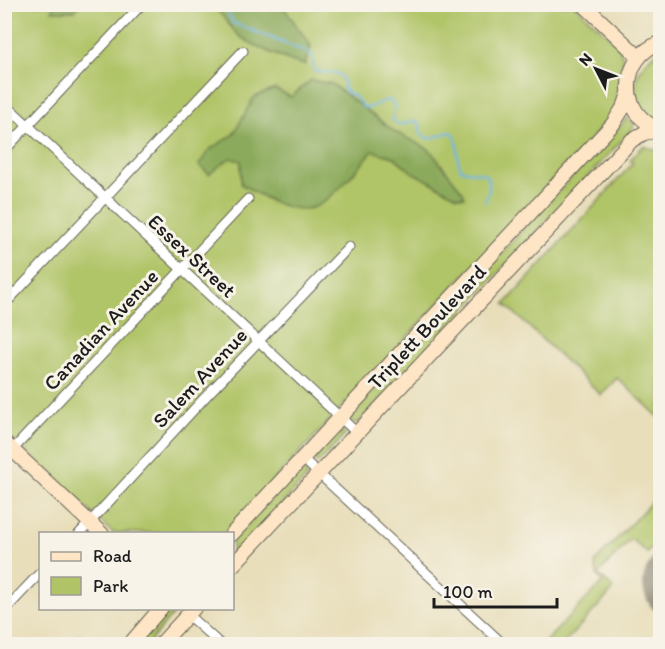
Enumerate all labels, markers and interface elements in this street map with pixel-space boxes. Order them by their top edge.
north arrow [566,39,626,99]
text: N [575,49,596,70]
street label: Essex Street [143,209,242,303]
street label: Triplett Boulevard [362,259,491,395]
street label: Canadian Avenue [38,264,163,395]
street label: Salem Avenue [147,323,252,433]
legend [39,532,234,610]
text: Road [93,545,132,567]
scale bar [434,571,557,609]
text: Park [93,575,128,597]
text: 100 m [443,581,493,603]

